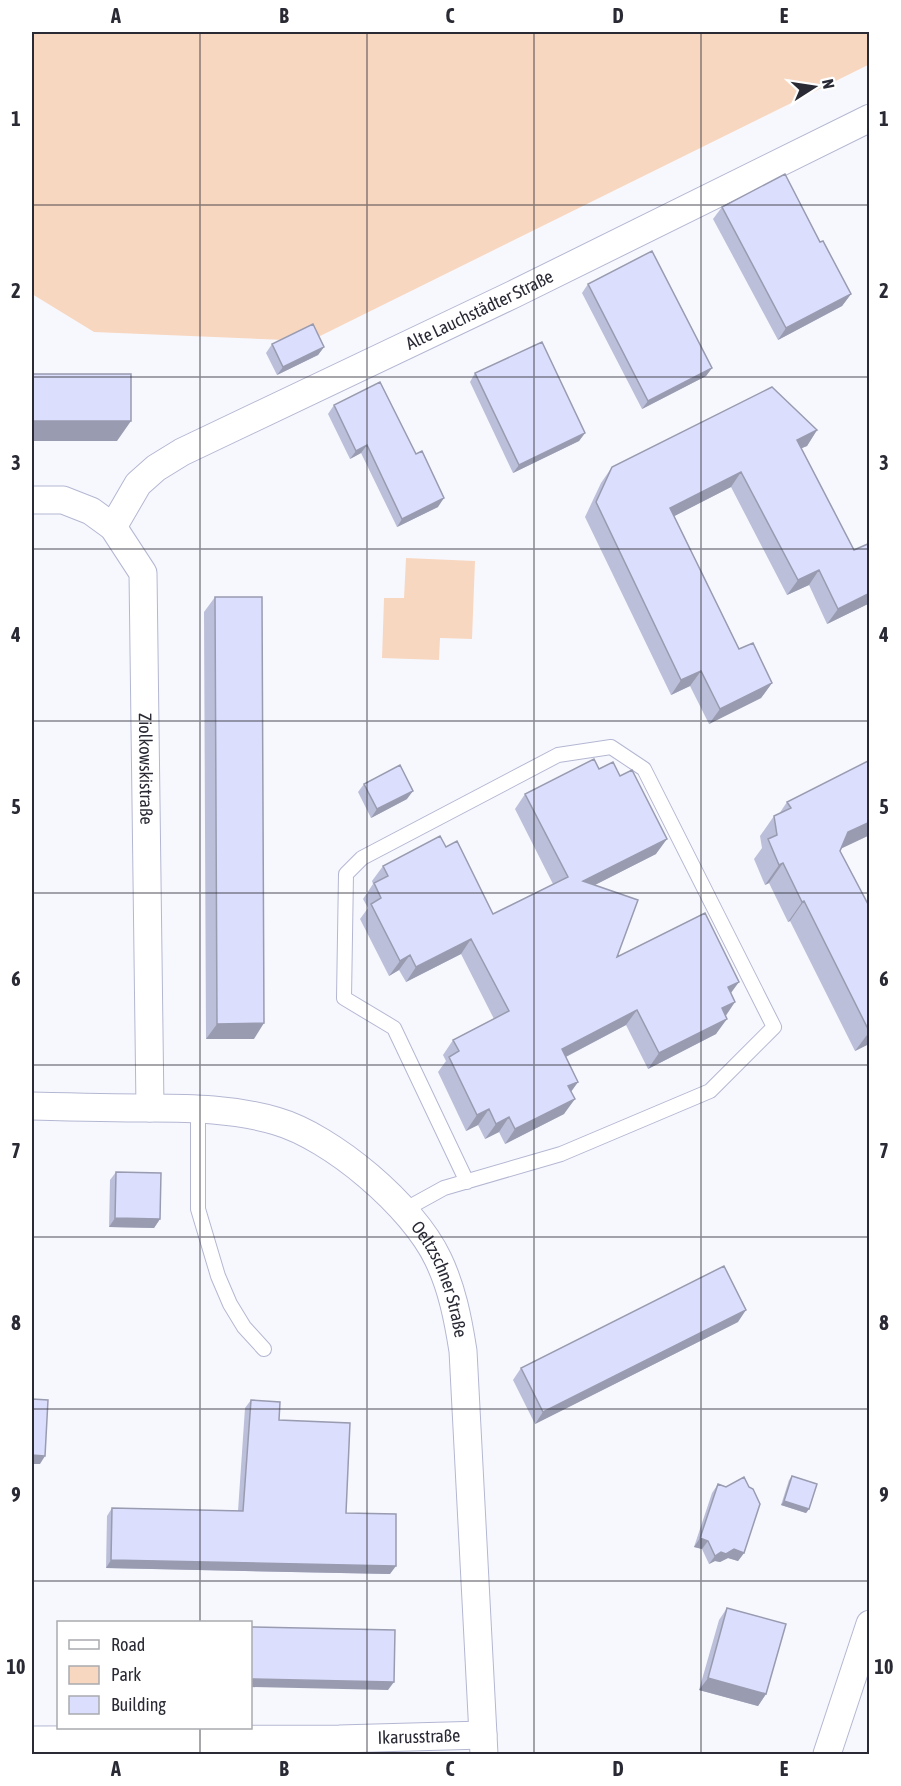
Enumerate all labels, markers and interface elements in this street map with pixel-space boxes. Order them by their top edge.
text: A [110,4,121,27]
text: B [279,4,289,27]
text: C [446,4,455,27]
text: D [612,4,624,27]
text: E [780,4,789,27]
north arrow [784,57,844,117]
text: N [819,77,838,90]
text: 1 [11,107,21,130]
text: 1 [879,107,889,130]
street label: Alte Lauchstädter Straße [402,265,556,354]
text: 2 [11,279,21,302]
text: 2 [879,279,889,302]
text: 3 [11,451,21,474]
text: 3 [879,451,889,474]
text: 4 [10,623,21,646]
text: 4 [878,623,889,646]
street label: Ziolkowskistraße [135,713,157,825]
text: 5 [11,795,21,818]
text: 5 [879,795,889,818]
text: 6 [11,967,21,990]
text: 6 [879,967,889,990]
text: 7 [11,1139,21,1162]
text: 7 [879,1139,889,1162]
street label: Oeltzschner Straße [407,1217,472,1339]
text: 8 [11,1311,21,1334]
text: 8 [879,1311,889,1334]
text: 9 [11,1483,21,1506]
text: 9 [879,1483,889,1506]
legend [57,1621,252,1729]
text: Road [111,1634,145,1655]
text: 10 [7,1655,25,1678]
text: 10 [875,1655,893,1678]
text: Park [111,1664,141,1685]
text: Building [111,1694,166,1715]
street label: Ikarusstraße [377,1725,461,1748]
text: A [110,1757,121,1780]
text: B [279,1757,289,1780]
text: C [446,1757,455,1780]
text: D [612,1757,624,1780]
text: E [780,1757,789,1780]

